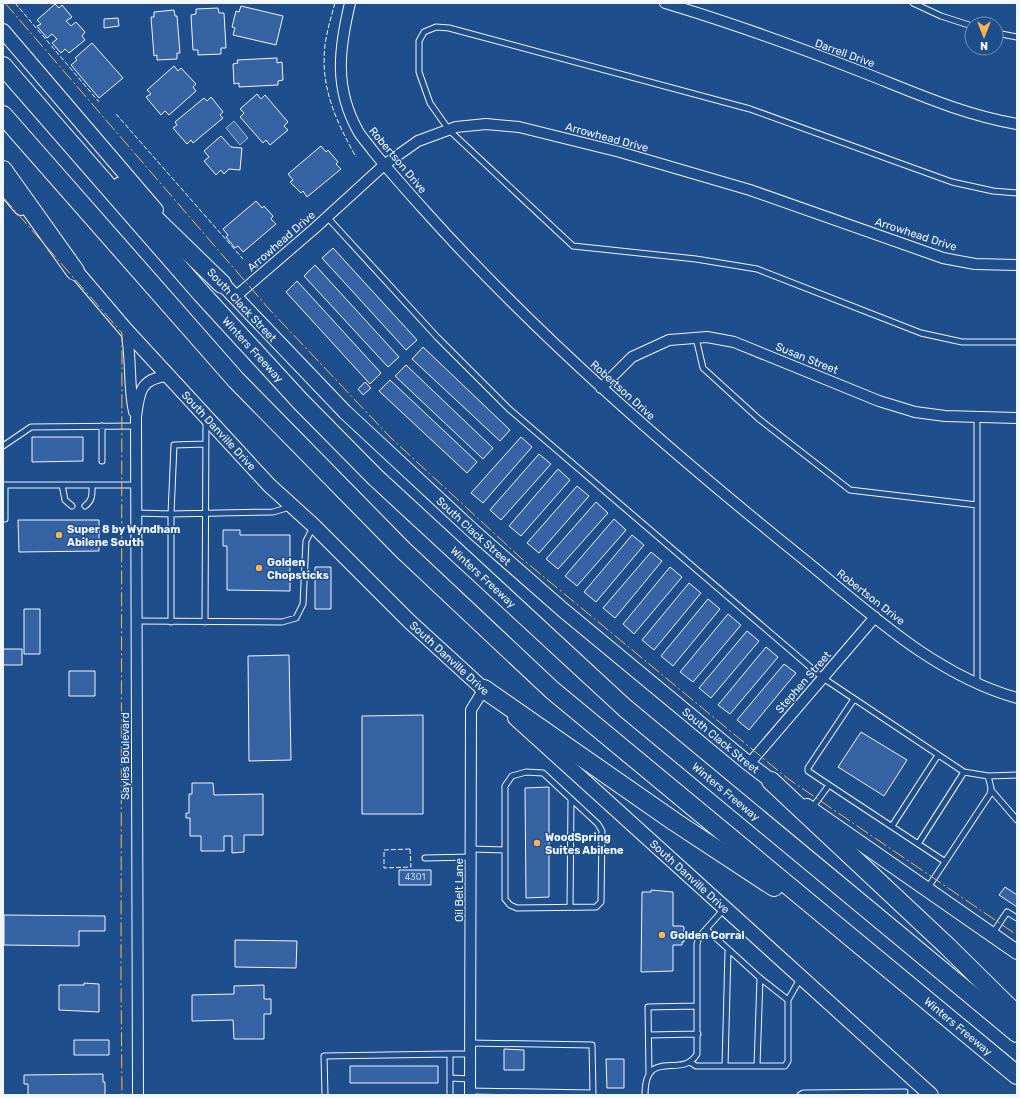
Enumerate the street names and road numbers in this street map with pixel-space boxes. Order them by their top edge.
street label: Darrell Drive [813,37,876,70]
street label: Arrowhead Drive [564,120,650,155]
street label: Robertson Drive [366,125,429,196]
street label: Arrowhead Drive [245,209,318,274]
street label: Arrowhead Drive [873,215,958,254]
street label: South Clack Street [204,266,279,345]
street label: Winters Freeway [219,314,286,385]
street label: Susan Street [774,340,841,377]
street label: Robertson Drive [588,358,658,423]
street label: South Danville Drive [179,389,258,473]
street label: South Clack Street [433,494,514,569]
street label: Winters Freeway [448,544,518,611]
street label: Robertson Drive [834,567,907,628]
street label: South Danville Drive [407,619,492,698]
street label: Stephen Street [773,648,834,716]
street label: South Clack Street [679,705,762,777]
street label: Sayles Boulevard [119,712,132,800]
street label: Winters Freeway [689,760,762,824]
street label: South Danville Drive [647,837,732,916]
street label: Oil Belt Lane [453,858,466,922]
street label: Winters Freeway [921,995,995,1059]

